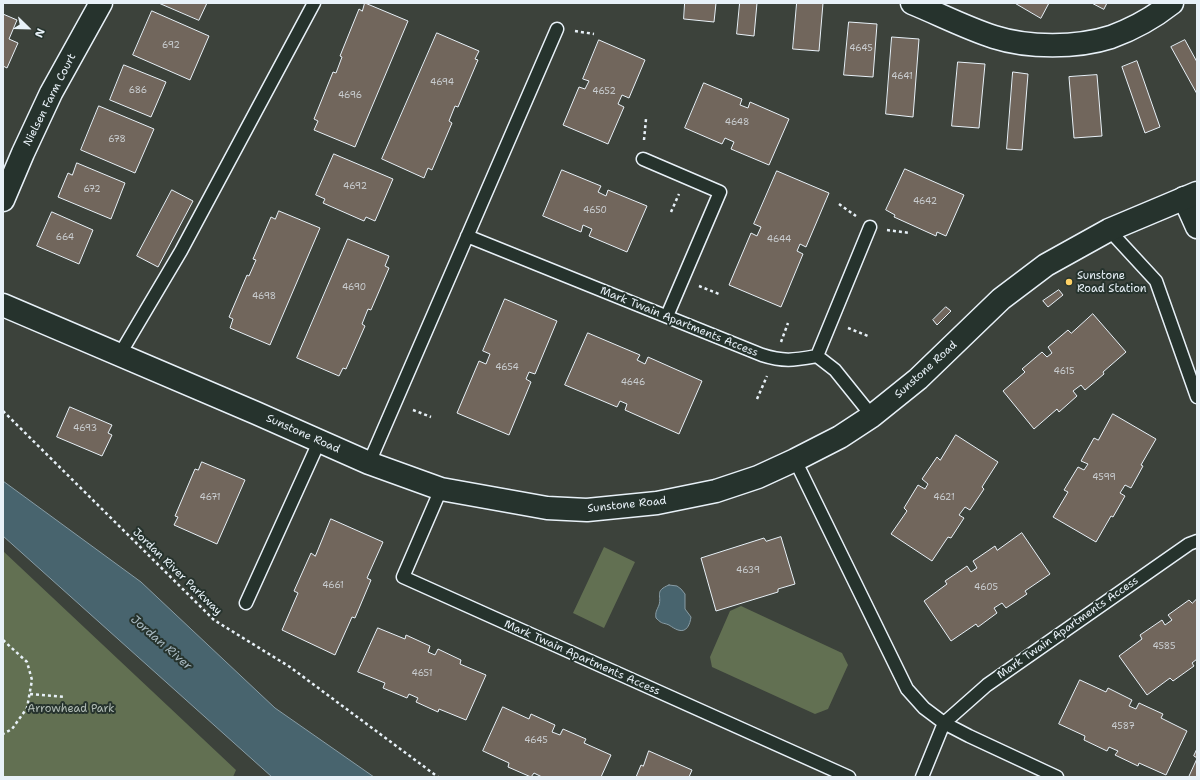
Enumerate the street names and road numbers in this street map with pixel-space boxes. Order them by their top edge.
street label: Nielsen Farm Court [21,52,79,148]
street label: Mark Twain Apartments Access [598,284,760,360]
street label: Sunstone Road [892,339,960,401]
street label: Sunstone Road [264,412,342,456]
street label: Sunstone Road [587,494,667,516]
street label: Jordan River Parkway [130,526,224,618]
street label: Mark Twain Apartments Access [995,574,1141,682]
street label: Mark Twain Apartments Access [502,618,662,698]

